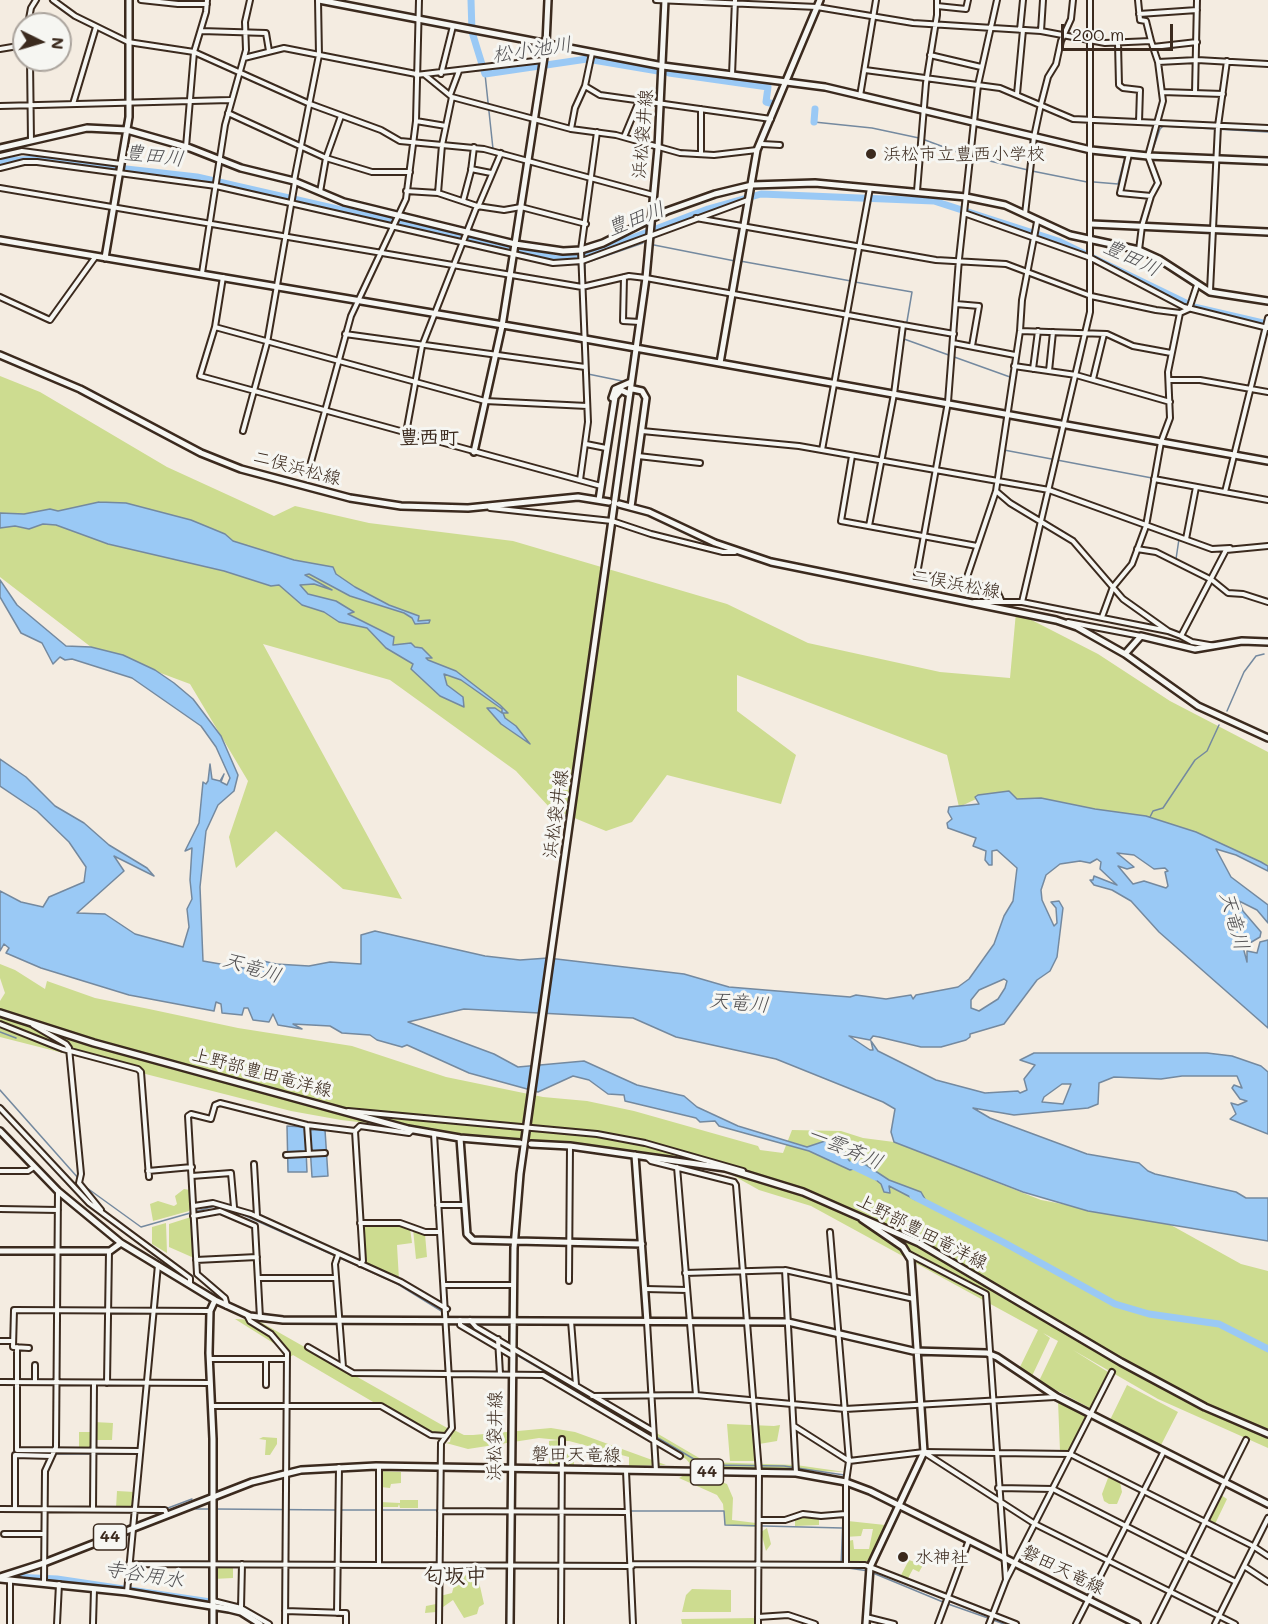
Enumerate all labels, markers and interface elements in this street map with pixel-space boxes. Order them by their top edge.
north arrow [12,12,72,72]
scale bar [1064,12,1176,50]
text: 200 m [1072,22,1124,46]
water label: 松小池川 [491,33,573,67]
text: N [47,36,69,50]
street label: 浜松袋井線 [628,88,658,180]
water label: 豊田川 [123,140,185,172]
place label: 浜松市立豊西小学校 [883,143,1045,165]
marker: 浜松市立豊西小学校 [864,147,878,161]
water label: 豊田川 [604,197,668,241]
water label: 豊田川 [1100,234,1164,282]
district label: 豊西町 [399,426,459,450]
street label: 二俣浜松線 [251,446,343,490]
street label: 二俣浜松線 [910,565,1002,603]
street label: 浜松袋井線 [539,768,573,860]
water label: 天竜川 [1214,889,1254,953]
water label: 天竜川 [220,948,284,988]
water label: 天竜川 [708,988,770,1018]
street label: 上野部豊田竜洋線 [190,1044,334,1102]
water label: 一雲斉川 [803,1121,887,1175]
street label: 上野部豊田竜洋線 [853,1190,991,1274]
street label: 浜松袋井線 [483,1391,507,1481]
street label: 磐田天竜線 [531,1443,621,1467]
road number: 44 [690,1459,724,1485]
road number: 44 [94,1524,126,1550]
street label: 磐田天竜線 [1018,1541,1108,1599]
place label: 水神社 [915,1546,969,1568]
marker: 水神社 [896,1550,910,1564]
water label: 寺谷用水 [103,1557,185,1593]
district label: 匂坂中 [424,1564,486,1590]

